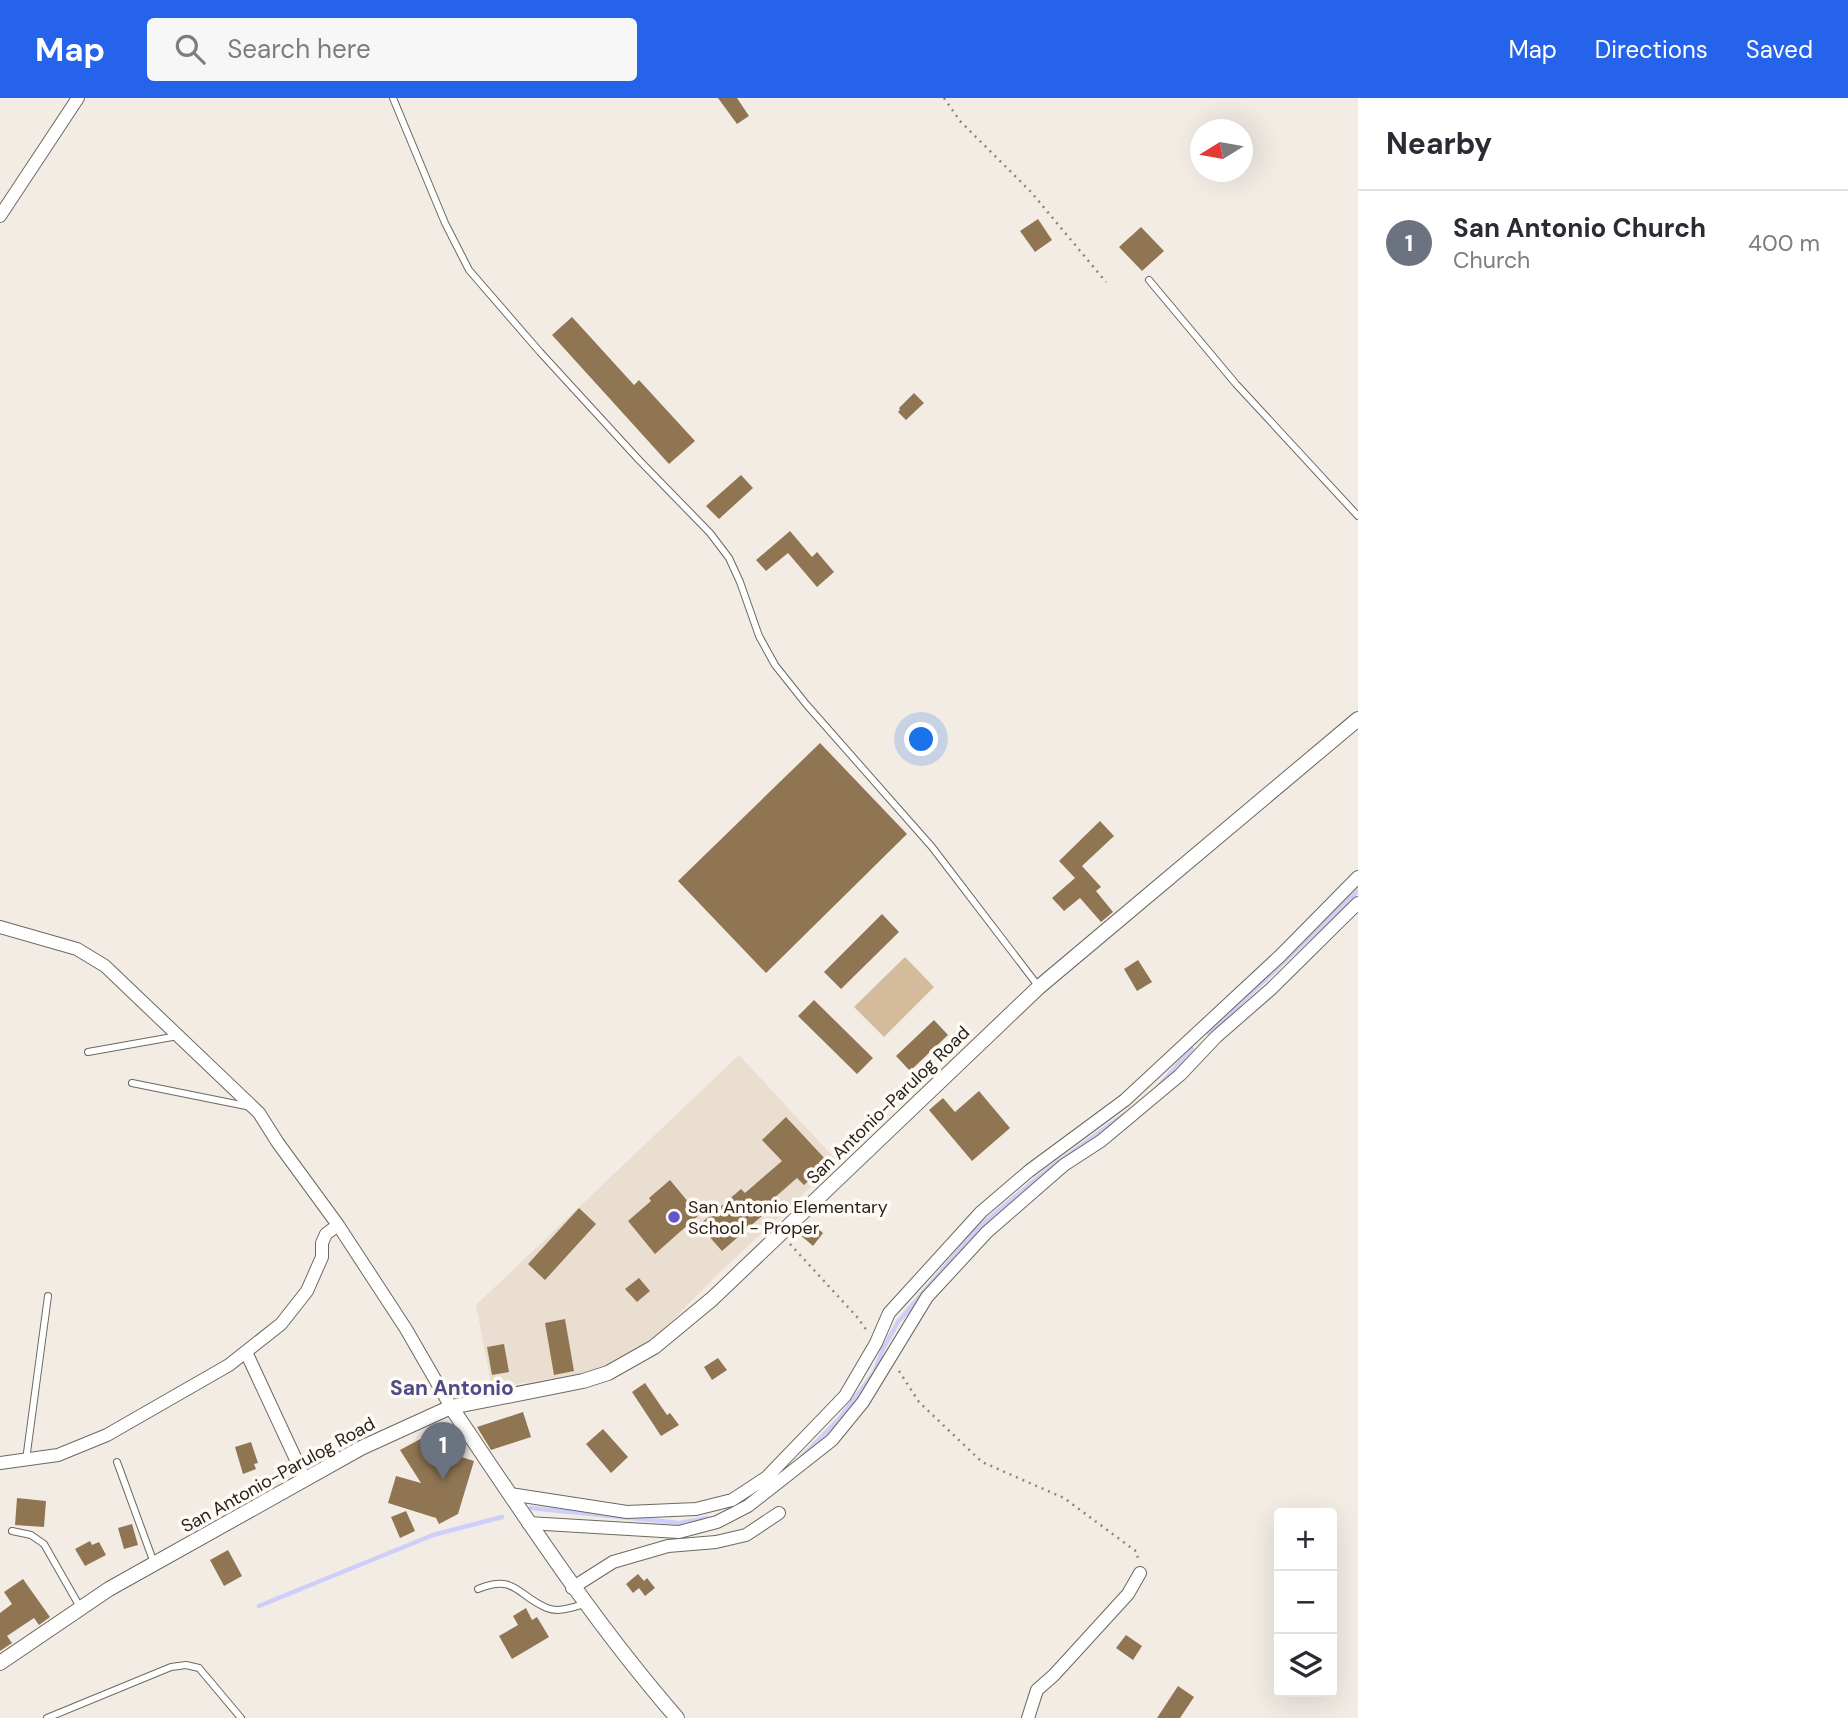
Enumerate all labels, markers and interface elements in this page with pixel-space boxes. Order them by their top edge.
search box [147,18,637,81]
text: Map [35,28,105,71]
icon: search [171,30,209,68]
text: Search here [227,32,371,66]
text: Map [1509,34,1557,65]
text: Directions [1595,34,1708,65]
text: Saved [1746,34,1813,65]
north arrow [1190,119,1253,182]
text: Nearby [1386,124,1492,163]
text: San Antonio Church [1453,211,1706,245]
text: 1 [1405,228,1413,258]
text: 400 m [1748,228,1820,258]
text: Church [1453,245,1530,275]
your location [904,722,938,756]
street label: San Antonio-Parulog Road [801,1021,975,1189]
place label: San Antonio Elementary School - Proper [688,1195,888,1240]
marker: San Antonio Elementary School - Proper [666,1209,682,1225]
district label: San Antonio [390,1374,514,1402]
street label: San Antonio-Parulog Road [177,1412,379,1538]
pin: 1 [420,1422,466,1480]
map controls [1274,1508,1337,1697]
button: + [1274,1508,1337,1571]
button: − [1274,1571,1337,1634]
button: layers [1274,1634,1337,1697]

